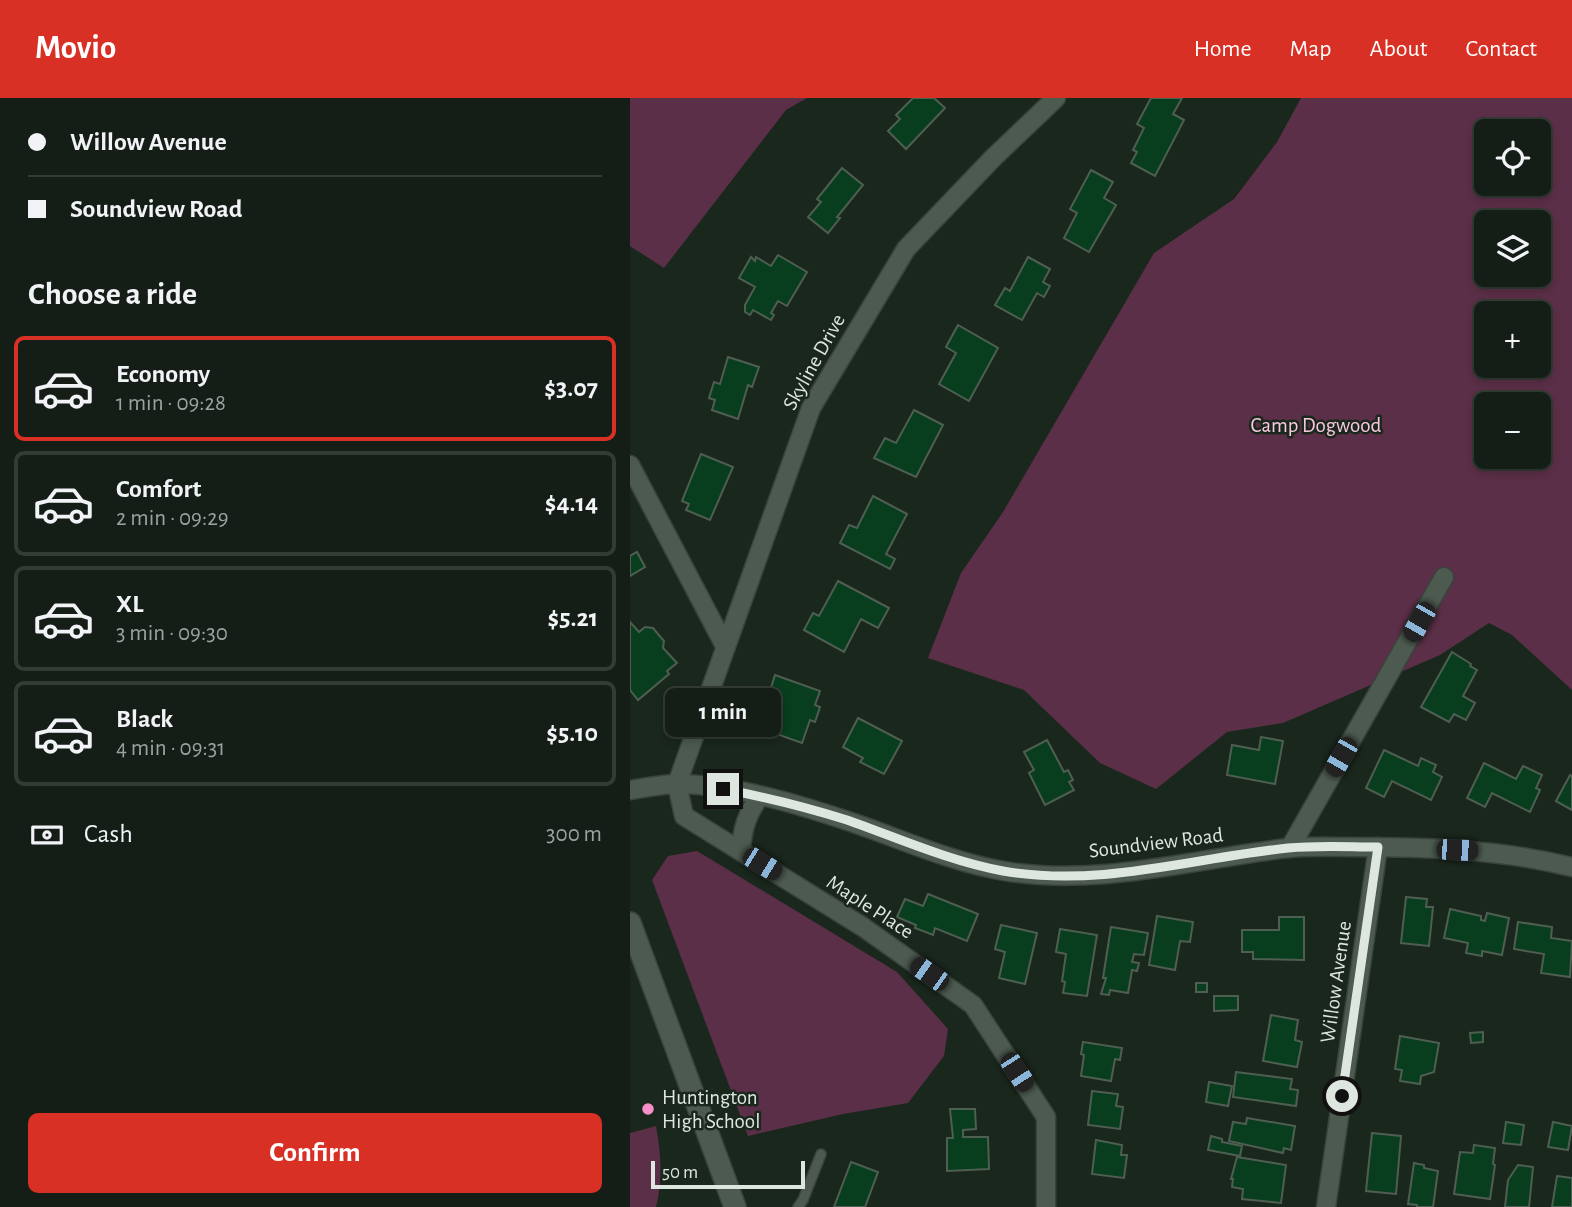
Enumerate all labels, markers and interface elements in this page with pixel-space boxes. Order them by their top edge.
text: Movio [35,32,116,65]
text: Home [1194,37,1252,61]
text: Map [1290,37,1332,61]
text: About [1370,37,1427,61]
text: Contact [1465,37,1537,61]
map controls [1474,119,1551,469]
button: locate [1474,119,1551,196]
text: Willow Avenue [70,129,227,155]
text: Soundview Road [70,196,242,222]
button: layers [1474,210,1551,287]
text: Choose a ride [28,278,197,310]
button: + [1474,301,1551,378]
street label: Skyline Drive [779,310,849,414]
icon: car [32,357,95,420]
text: Economy [116,361,210,387]
text: $3.07 [544,375,598,401]
text: 1 min · 09:28 [116,392,226,415]
button: − [1474,392,1551,469]
park label: Camp Dogwood [1251,415,1382,436]
icon: car [32,472,95,535]
text: Comfort [116,476,201,502]
text: $4.14 [545,490,598,516]
text: 2 min · 09:29 [116,507,228,530]
icon: car [32,587,95,650]
text: XL [116,591,143,617]
car [1400,599,1439,645]
text: $5.21 [548,605,598,631]
text: 3 min · 09:30 [116,622,228,645]
callout: 1 min [665,688,781,736]
text: 1 min [699,701,747,724]
icon: car [32,702,95,765]
text: Black [116,706,173,732]
text: $5.10 [546,720,598,746]
car [1322,734,1361,780]
text: 4 min · 09:31 [116,737,225,760]
route end [707,773,739,805]
icon: cash [28,816,66,854]
text: Cash [84,821,133,847]
text: 300 m [546,823,602,846]
street label: Soundview Road [1088,824,1224,862]
car [1436,839,1479,861]
car [739,844,786,884]
street label: Maple Place [823,871,917,943]
street label: Willow Avenue [1317,920,1355,1044]
car [906,953,953,995]
car [997,1049,1038,1095]
route start [1326,1080,1358,1112]
place label: Huntington High School [662,1087,760,1132]
marker: Huntington High School [640,1101,656,1117]
button: Confirm [28,1113,602,1193]
scale bar [651,1158,805,1190]
text: 50 m [662,1163,698,1182]

